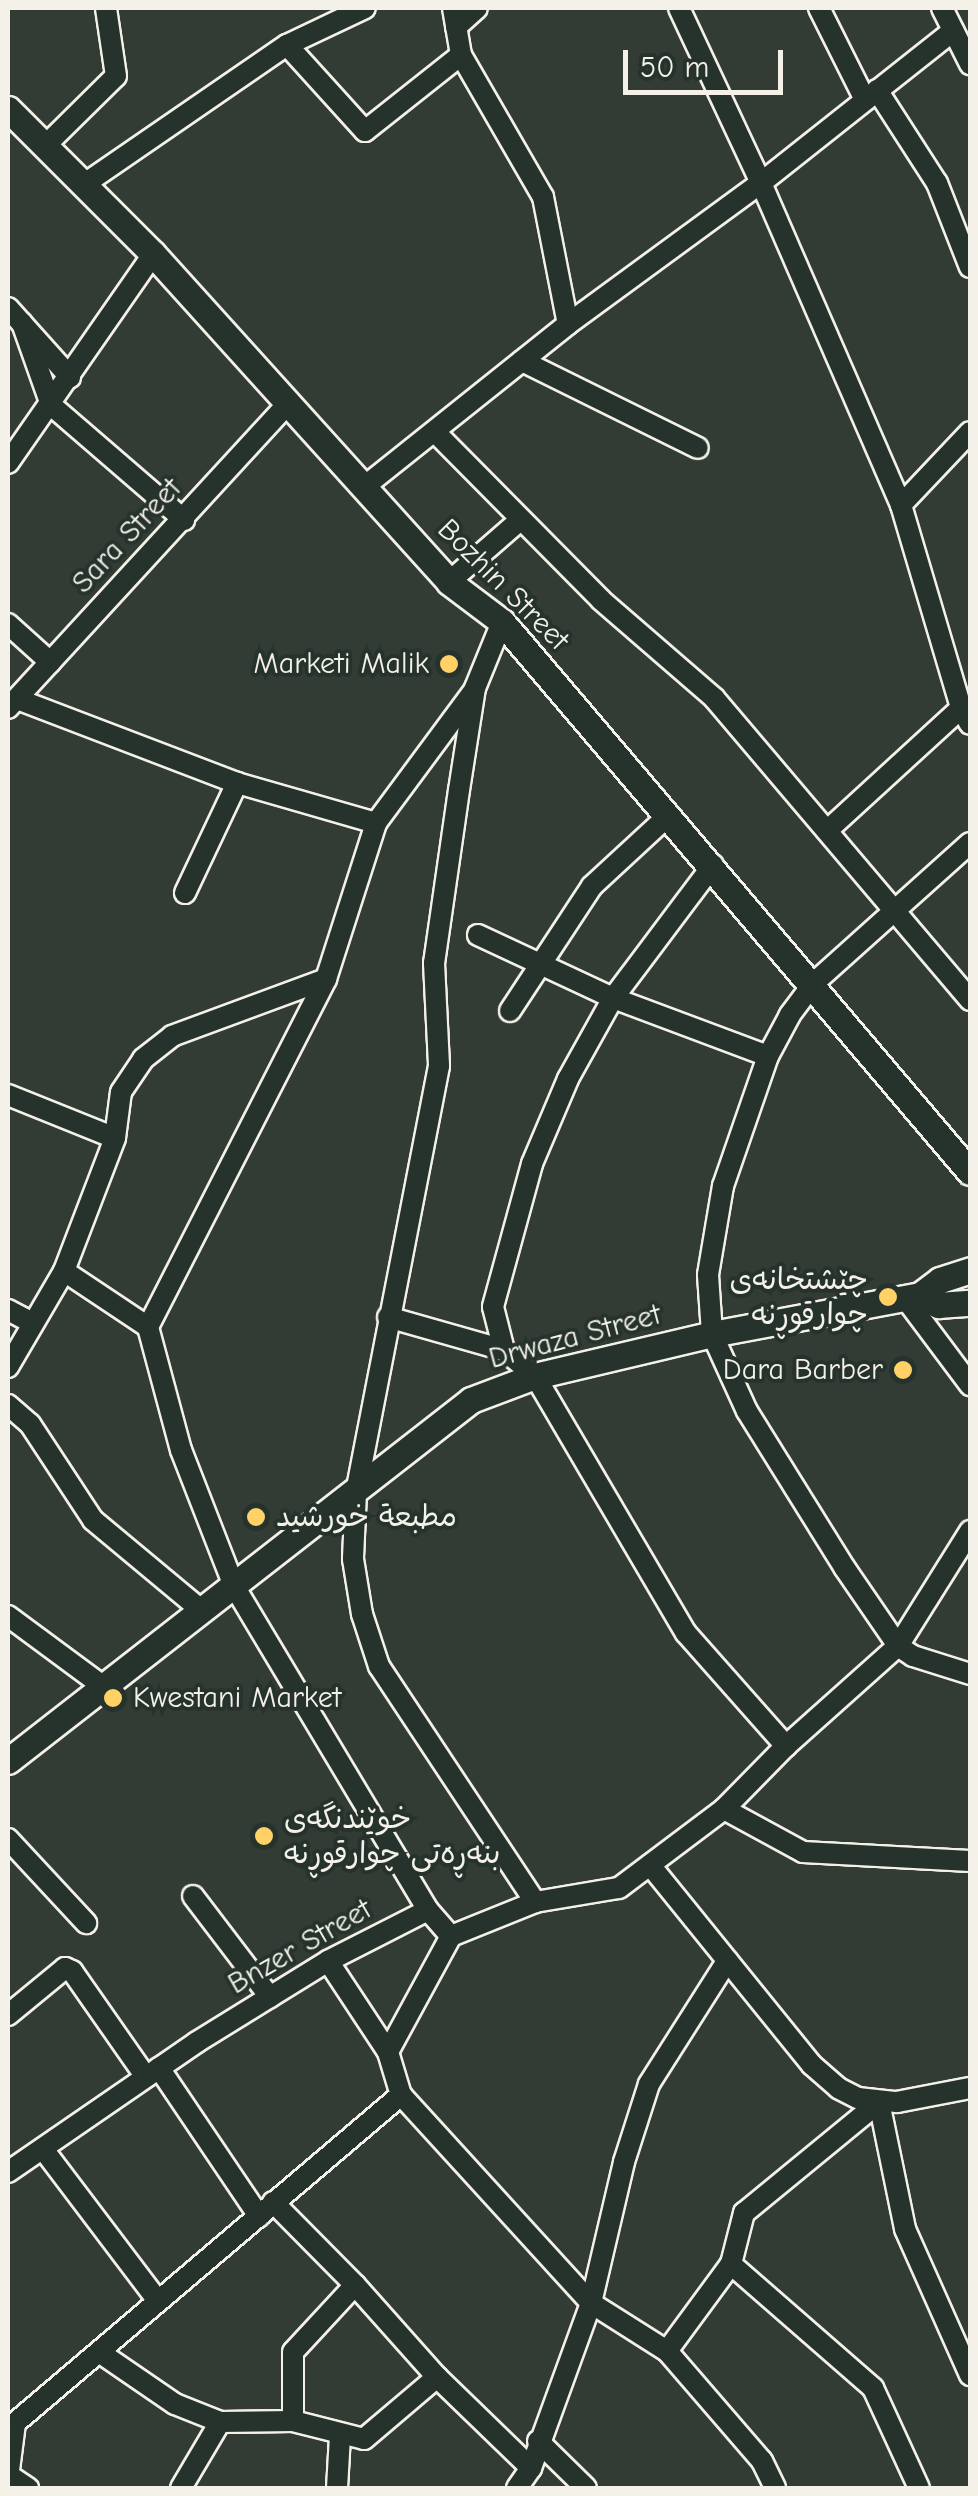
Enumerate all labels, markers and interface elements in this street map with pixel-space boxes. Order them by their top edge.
scale bar [628,30,788,92]
text: 50 m [640,50,709,85]
street label: Sara Street [65,471,189,601]
street label: Bozhin Street [430,512,576,658]
place label: Marketi Malik [254,646,429,682]
marker: Marketi Malik [438,653,460,675]
place label: چێشتخانەی چوارقوڕنە [729,1262,868,1332]
marker: چێشتخانەی چوارقوڕنە [877,1286,899,1308]
street label: Drwaza Street [485,1297,665,1377]
place label: Dara Barber [723,1352,883,1388]
marker: Dara Barber [892,1359,914,1381]
place label: مطبعة خورشيد [276,1499,457,1535]
marker: مطبعة خورشيد [245,1506,267,1528]
place label: Kwestani Market [133,1680,341,1716]
marker: Kwestani Market [102,1687,124,1709]
place label: خوێندنگەی بنەڕەتی چوارقوڕنە [284,1801,500,1872]
marker: خوێندنگەی بنەڕەتی چوارقوڕنە [253,1825,275,1847]
street label: Bnzer Street [222,1892,378,2002]

